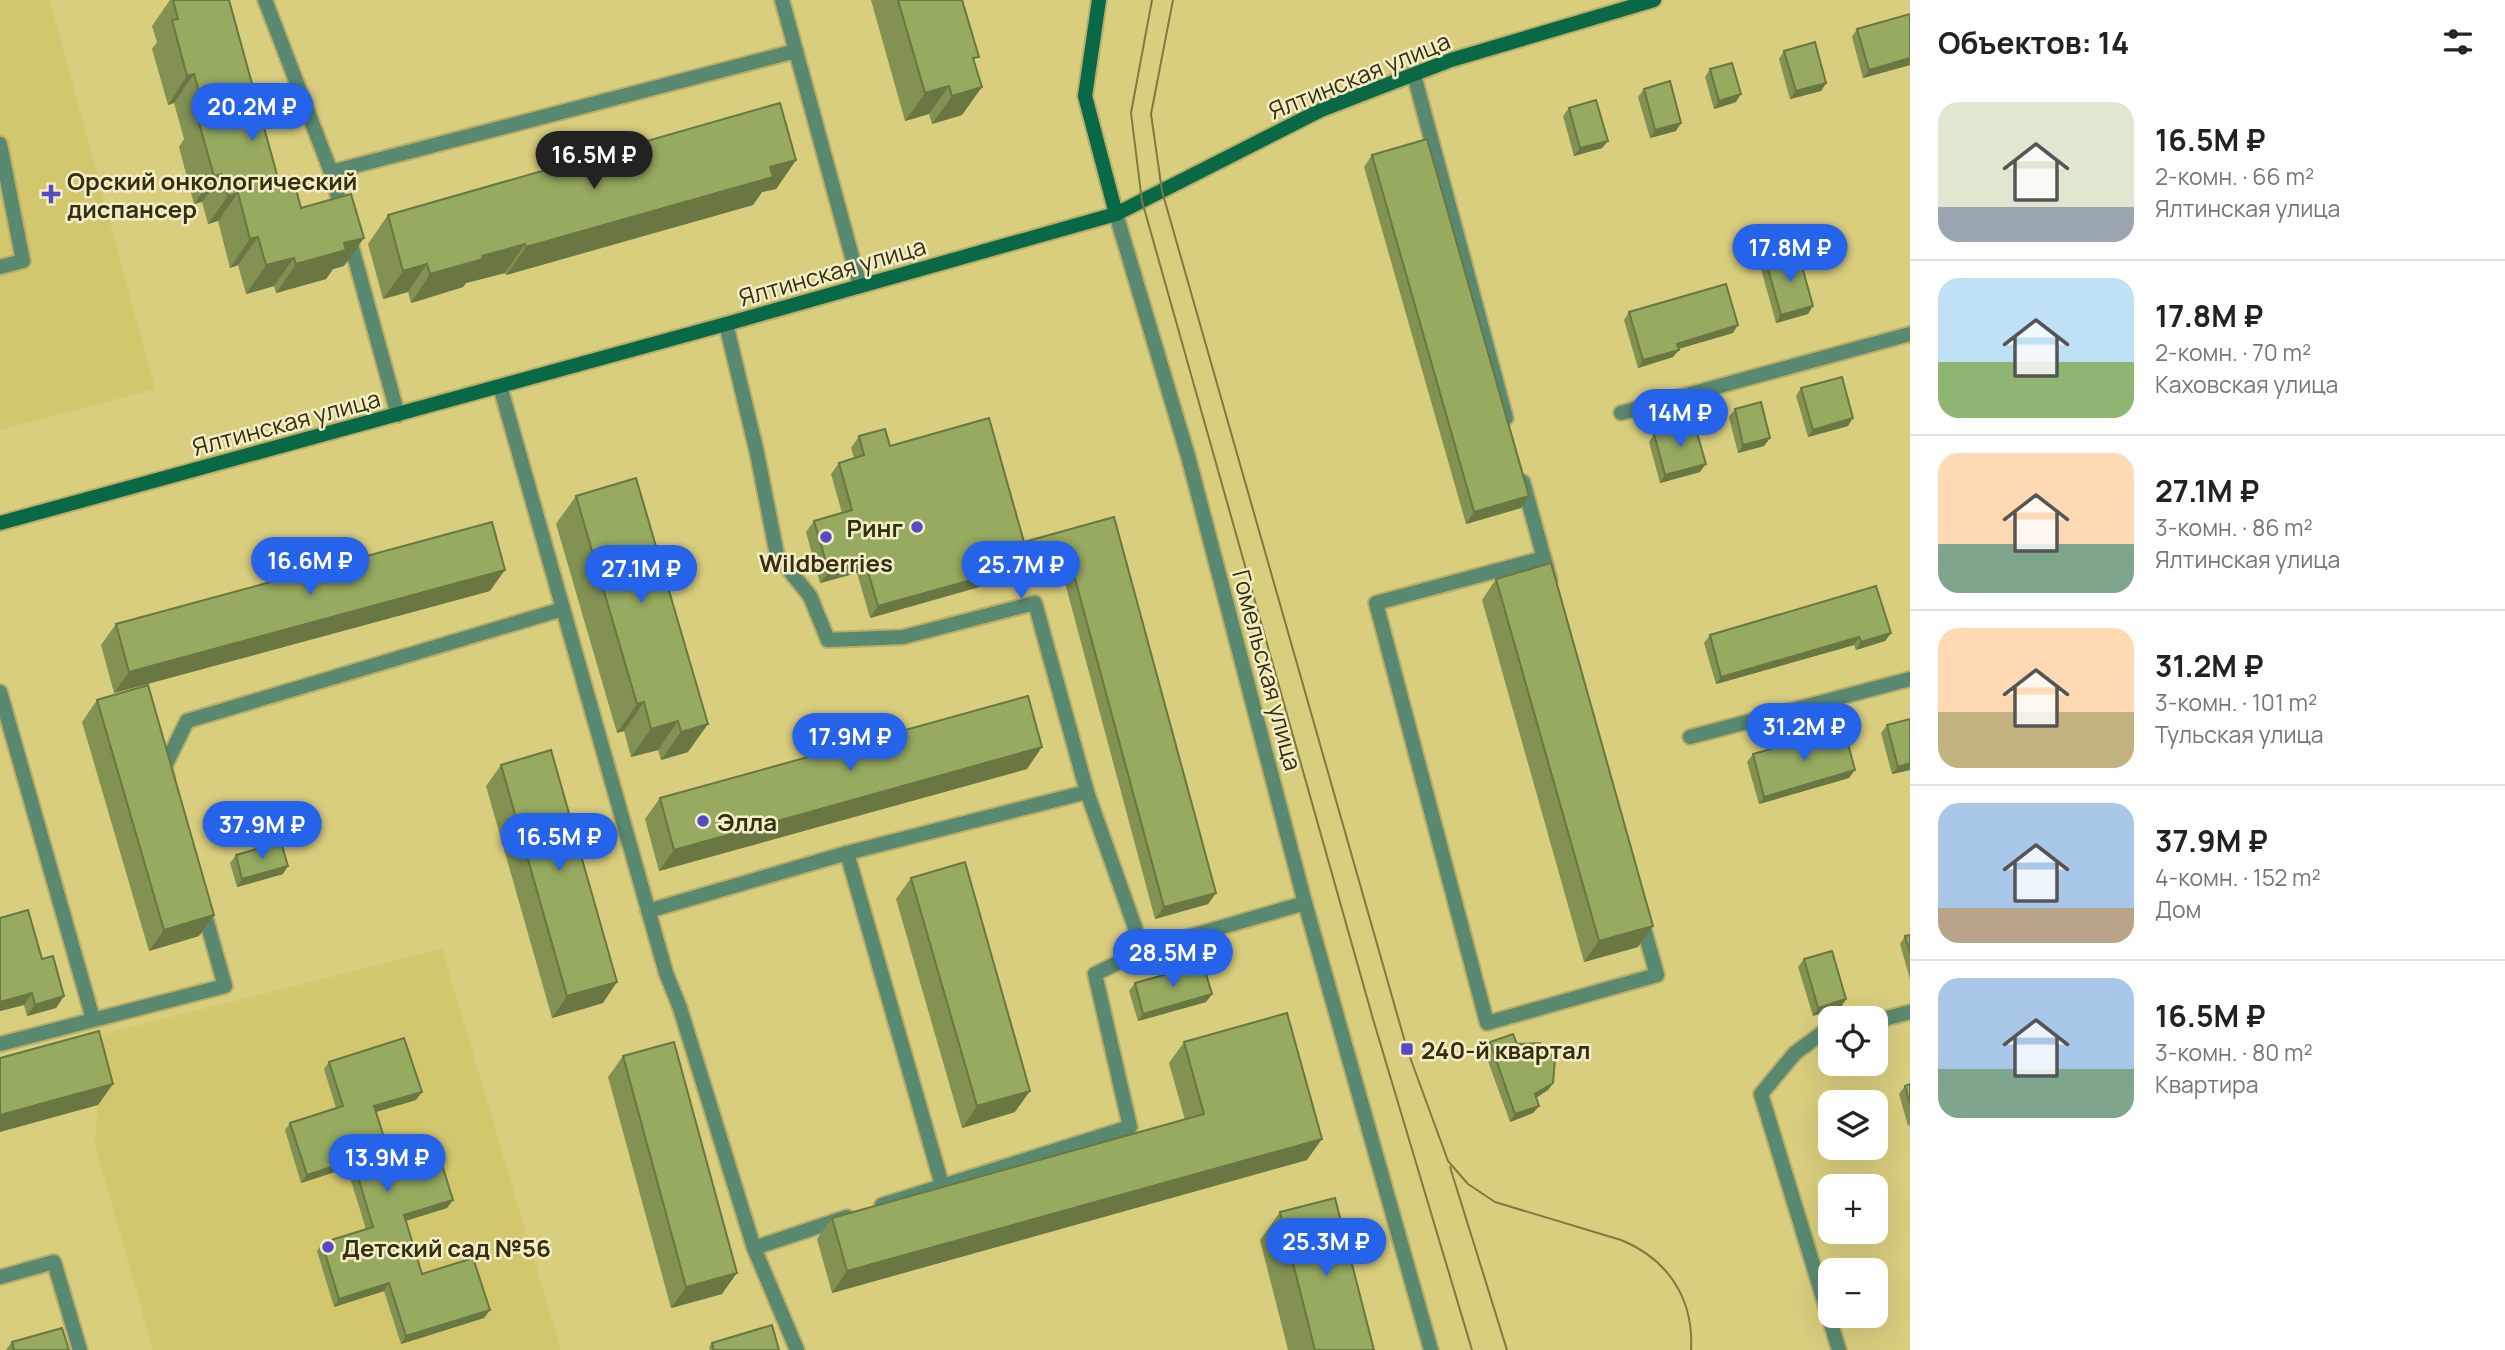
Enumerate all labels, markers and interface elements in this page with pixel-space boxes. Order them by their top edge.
text: Объектов: 14 [1938,22,2129,63]
street label: Ялтинская улица [1263,23,1455,127]
icon: filters [2439,23,2477,61]
pin: 20.2M ₽ [187,83,317,143]
text: 20.2M ₽ [207,90,297,122]
text: 16.5M ₽ [2155,119,2266,160]
icon: home [1994,130,2078,214]
pin: 16.5M ₽ [529,132,659,191]
text: 16.5M ₽ [552,138,636,170]
text: 2-комн. · 66 m² [2155,160,2314,192]
place label: Орский онкологический диспансер [67,164,357,225]
marker: Орский онкологический диспансер [41,184,61,204]
text: Ялтинская улица [2155,192,2340,224]
pin: 17.8M ₽ [1725,224,1855,284]
street label: Ялтинская улица [735,228,929,314]
text: 17.8M ₽ [1748,231,1832,263]
text: 17.8M ₽ [2155,295,2263,336]
icon: home [1994,306,2078,390]
text: 2-комн. · 70 m² [2155,336,2311,368]
text: Каховская улица [2155,368,2338,400]
street label: Ялтинская улица [188,381,384,463]
pin: 14M ₽ [1631,390,1729,449]
text: 14M ₽ [1648,396,1712,428]
text: 27.1M ₽ [2155,470,2259,511]
icon: home [1994,481,2078,565]
place label: Ринг [847,511,903,544]
text: 3-комн. · 86 m² [2155,511,2313,543]
marker: Ринг [909,519,925,535]
marker: Wildberries [818,529,834,545]
pin: 16.6M ₽ [245,538,375,597]
pin: 25.7M ₽ [956,542,1086,601]
text: Ялтинская улица [2155,543,2340,575]
text: 16.6M ₽ [267,544,353,576]
pin: 27.1M ₽ [576,546,706,605]
place label: Wildberries [759,546,893,579]
text: 25.7M ₽ [978,548,1064,580]
text: 27.1M ₽ [601,552,681,584]
street label: Гомельская улица [1225,566,1311,774]
text: 31.2M ₽ [2155,645,2264,686]
icon: home [1994,656,2078,740]
text: 3-комн. · 101 m² [2155,686,2317,718]
pin: 31.2M ₽ [1739,704,1869,763]
text: 31.2M ₽ [1762,710,1846,742]
pin: 17.9M ₽ [785,714,915,773]
text: Тульская улица [2155,718,2324,750]
text: 17.9M ₽ [808,720,892,752]
pin: 37.9M ₽ [197,802,327,861]
place label: Элла [717,805,777,838]
text: 37.9M ₽ [219,808,305,840]
marker: Элла [695,813,711,829]
pin: 16.5M ₽ [494,814,624,873]
text: 16.5M ₽ [517,820,601,852]
text: 37.9M ₽ [2155,820,2268,861]
icon: home [1994,831,2078,915]
text: 4-комн. · 152 m² [2155,861,2321,893]
text: Дом [2155,893,2201,925]
pin: 28.5M ₽ [1108,930,1238,989]
text: 28.5M ₽ [1129,936,1217,968]
text: 16.5M ₽ [2155,995,2266,1036]
map controls [1818,1006,1888,1328]
button: locate [1818,1006,1888,1076]
icon: home [1994,1006,2078,1090]
place label: 240-й квартал [1421,1033,1590,1066]
text: 3-комн. · 80 m² [2155,1036,2313,1068]
marker: 240-й квартал [1399,1041,1415,1057]
text: Квартира [2155,1068,2259,1100]
button: layers [1818,1090,1888,1160]
pin: 13.9M ₽ [322,1134,452,1194]
text: 13.9M ₽ [345,1141,429,1173]
button: + [1818,1174,1888,1244]
pin: 25.3M ₽ [1261,1218,1391,1278]
text: 25.3M ₽ [1282,1225,1370,1257]
place label: Детский сад №56 [342,1231,551,1264]
marker: Детский сад №56 [320,1239,336,1255]
button: − [1818,1258,1888,1328]

